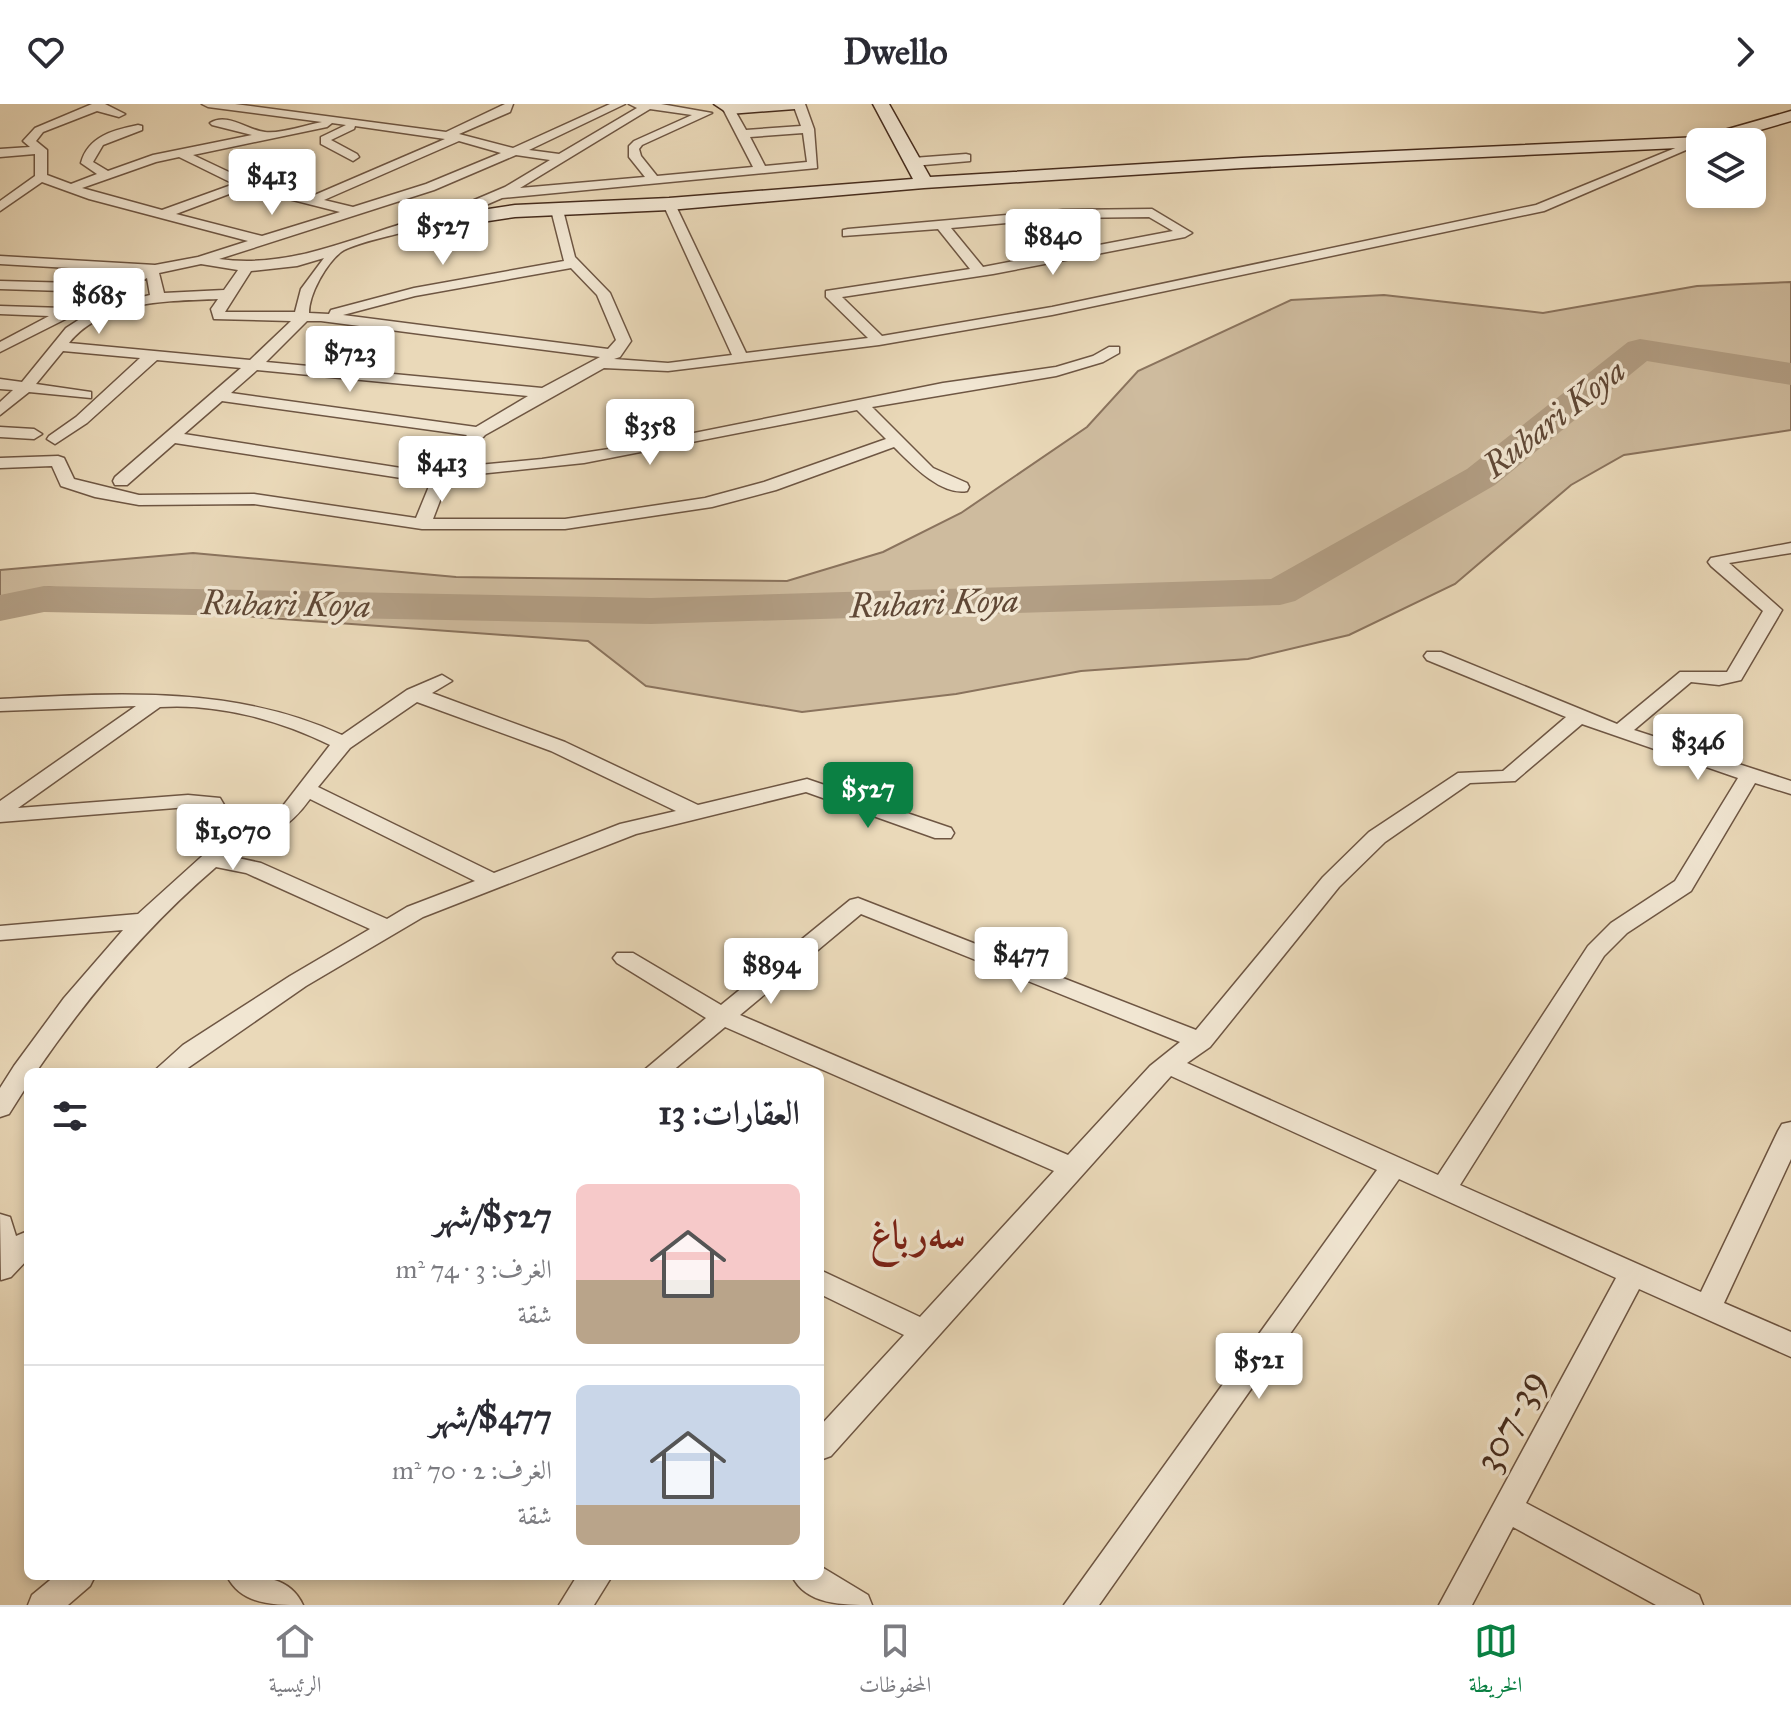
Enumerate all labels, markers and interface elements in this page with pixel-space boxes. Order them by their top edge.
icon: heart [24,30,68,74]
text: Dwello [843,30,948,74]
icon: forward [1723,30,1767,74]
map controls [1686,128,1766,208]
button: layers [1686,128,1766,208]
pin: $413 [225,149,319,217]
text: $413 [247,159,297,191]
pin: $527 [396,199,490,267]
text: $527 [416,209,470,241]
pin: $840 [1006,209,1100,277]
text: $840 [1023,219,1083,251]
pin: $685 [52,268,146,336]
text: $685 [72,278,126,310]
pin: $723 [303,326,397,394]
text: $723 [324,336,376,368]
water label: Rubari Koya [1474,350,1633,487]
pin: $358 [603,399,697,467]
text: $358 [624,409,676,441]
pin: $413 [395,436,489,504]
text: $413 [417,446,467,478]
water label: Rubari Koya [848,580,1019,626]
water label: Rubari Koya [200,582,371,626]
pin: $346 [1651,714,1745,782]
text: $346 [1671,724,1725,756]
pin: $527 [821,762,915,830]
text: $527 [841,772,895,804]
pin: $1,070 [168,804,298,872]
text: $1,070 [195,814,271,846]
pin: $477 [974,927,1068,995]
text: $477 [993,937,1049,969]
pin: $894 [724,938,818,1006]
text: $894 [742,948,800,980]
text: العقارات: 13 [658,1092,800,1133]
icon: filters [48,1094,92,1138]
text: $527/شهر [434,1195,552,1236]
district label: سەرباغ [870,1210,966,1267]
icon: home [640,1216,736,1312]
text: الغرف: 3 · 74 m² [396,1253,552,1285]
text: شقة [518,1298,552,1330]
pin: $521 [1212,1333,1306,1401]
text: $521 [1234,1343,1284,1375]
street label: 307-39 [1463,1361,1555,1479]
text: $477/شهر [430,1396,552,1437]
icon: home [640,1417,736,1513]
text: الغرف: 2 · 70 m² [392,1454,552,1486]
text: شقة [518,1499,552,1531]
tab: الرئيسية [269,1619,322,1706]
tab: المحفوظات [859,1619,931,1706]
tab: الخريطة [1469,1619,1522,1706]

